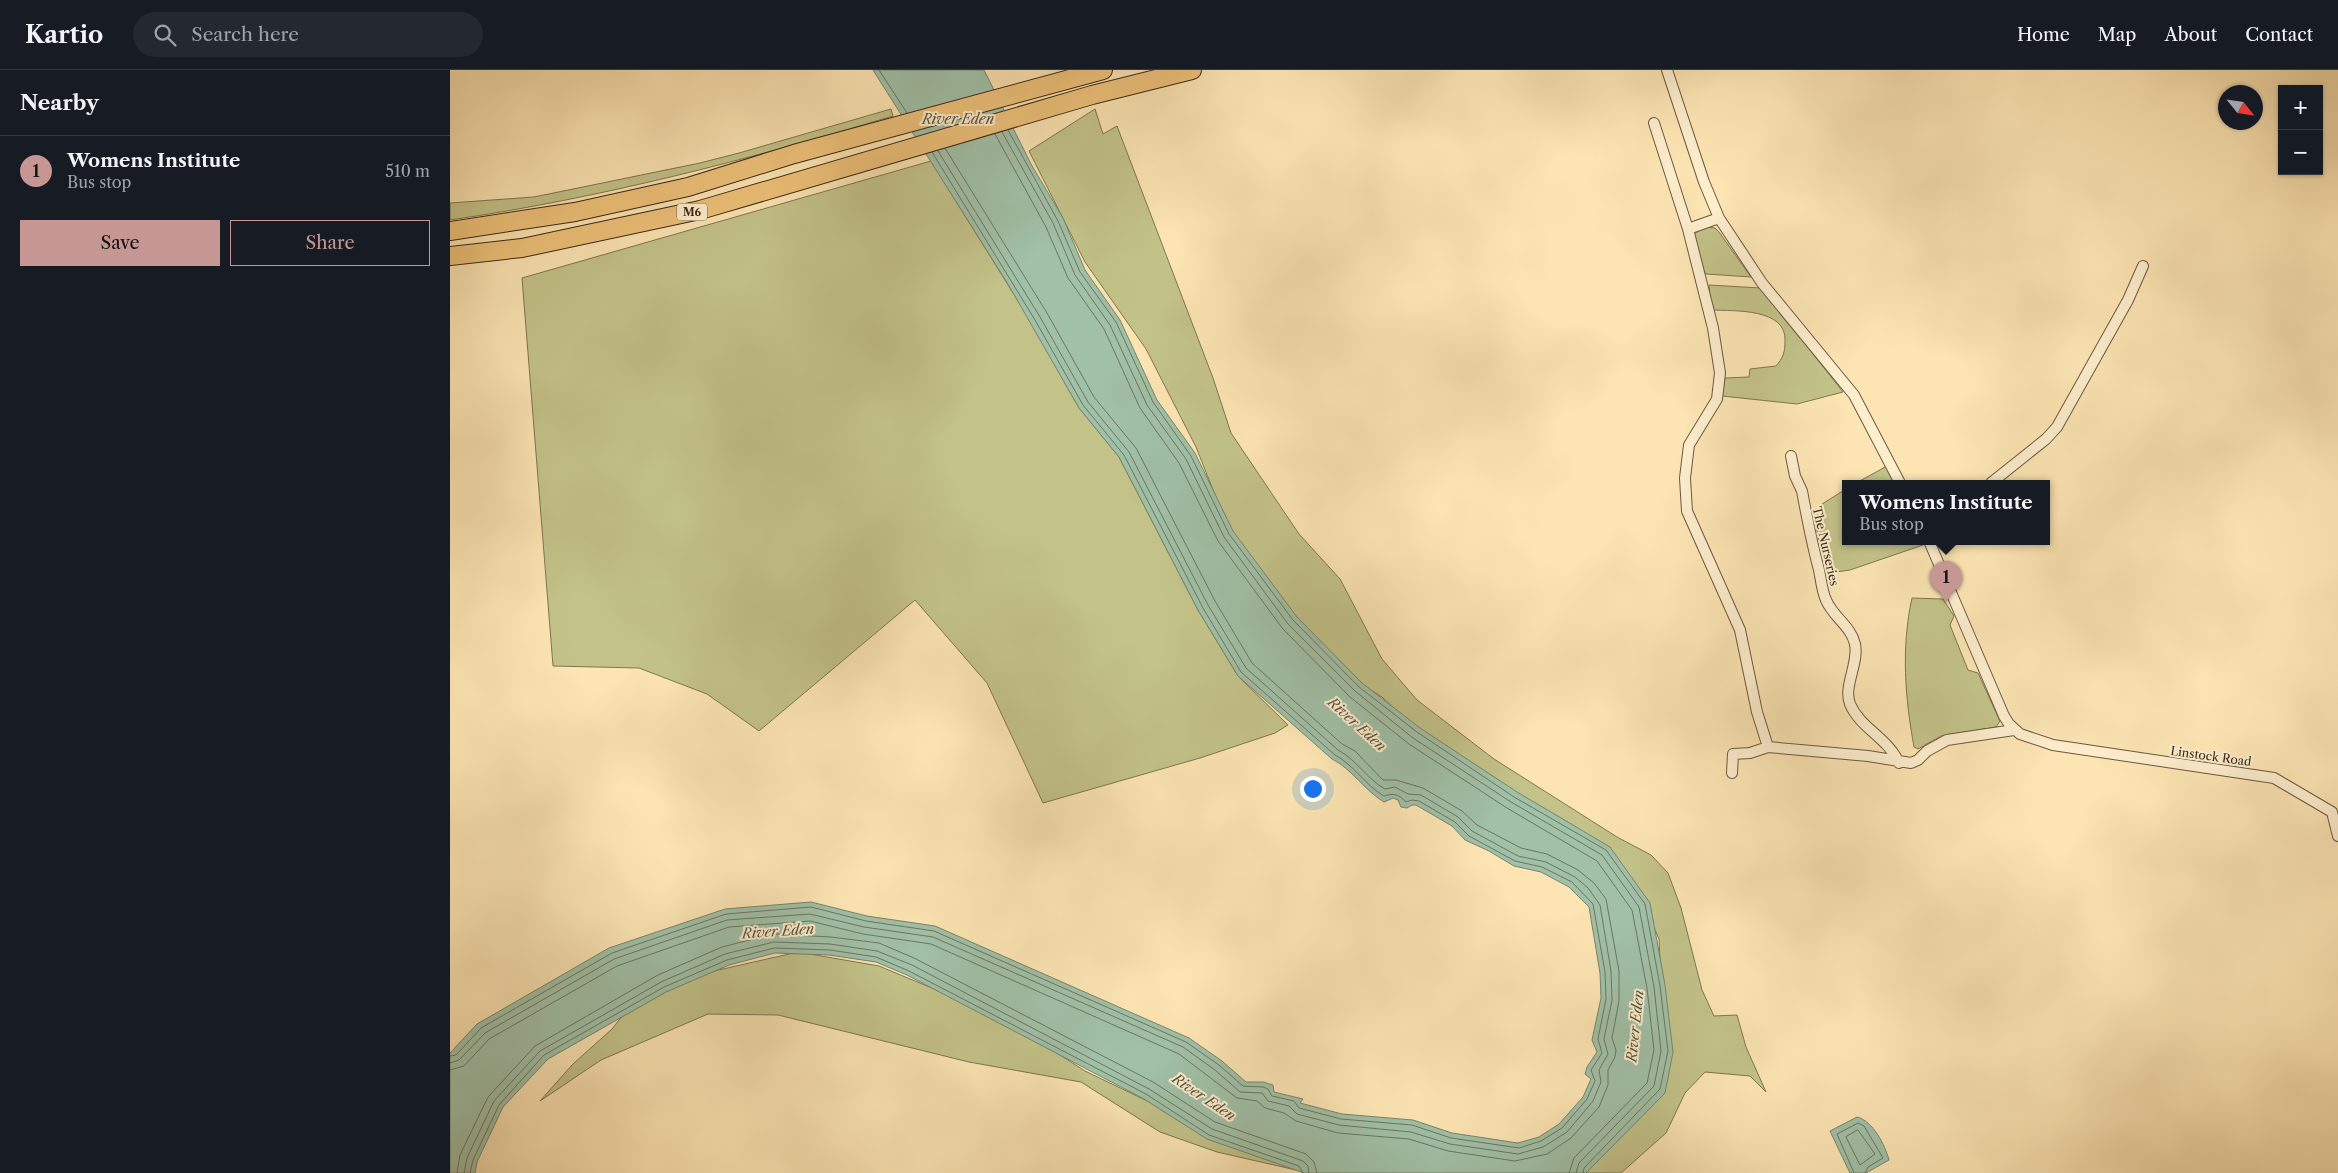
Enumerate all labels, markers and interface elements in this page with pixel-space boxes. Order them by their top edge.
search box [133,12,483,57]
text: Kartio [25,20,103,49]
icon: search [151,21,179,49]
text: Search here [191,23,299,46]
text: Home [2017,24,2070,46]
text: Map [2098,24,2136,46]
text: About [2164,24,2217,46]
text: Contact [2245,24,2313,46]
north arrow [2218,85,2263,130]
map controls [2278,85,2323,175]
button: + [2278,85,2323,130]
text: Nearby [20,90,99,115]
water label: River Eden [921,110,994,128]
button: − [2278,130,2323,175]
text: Womens Institute [67,149,240,172]
text: 1 [32,161,40,181]
text: 510 m [385,161,430,181]
text: Bus stop [67,172,131,192]
road number: M6 [677,204,707,220]
button: Save [20,220,220,266]
button: Share [230,220,430,266]
popup [1842,480,2050,545]
text: Womens Institute [1859,491,2033,514]
street label: The Nurseries [1810,505,1842,587]
text: Bus stop [1859,514,1924,534]
pin: 1 [1930,561,1962,602]
water label: River Eden [1323,692,1390,755]
street label: Linstock Road [2170,743,2253,769]
your location [1300,776,1326,802]
water label: River Eden [740,920,815,943]
water label: River Eden [1622,989,1648,1064]
water label: River Eden [1168,1069,1239,1125]

